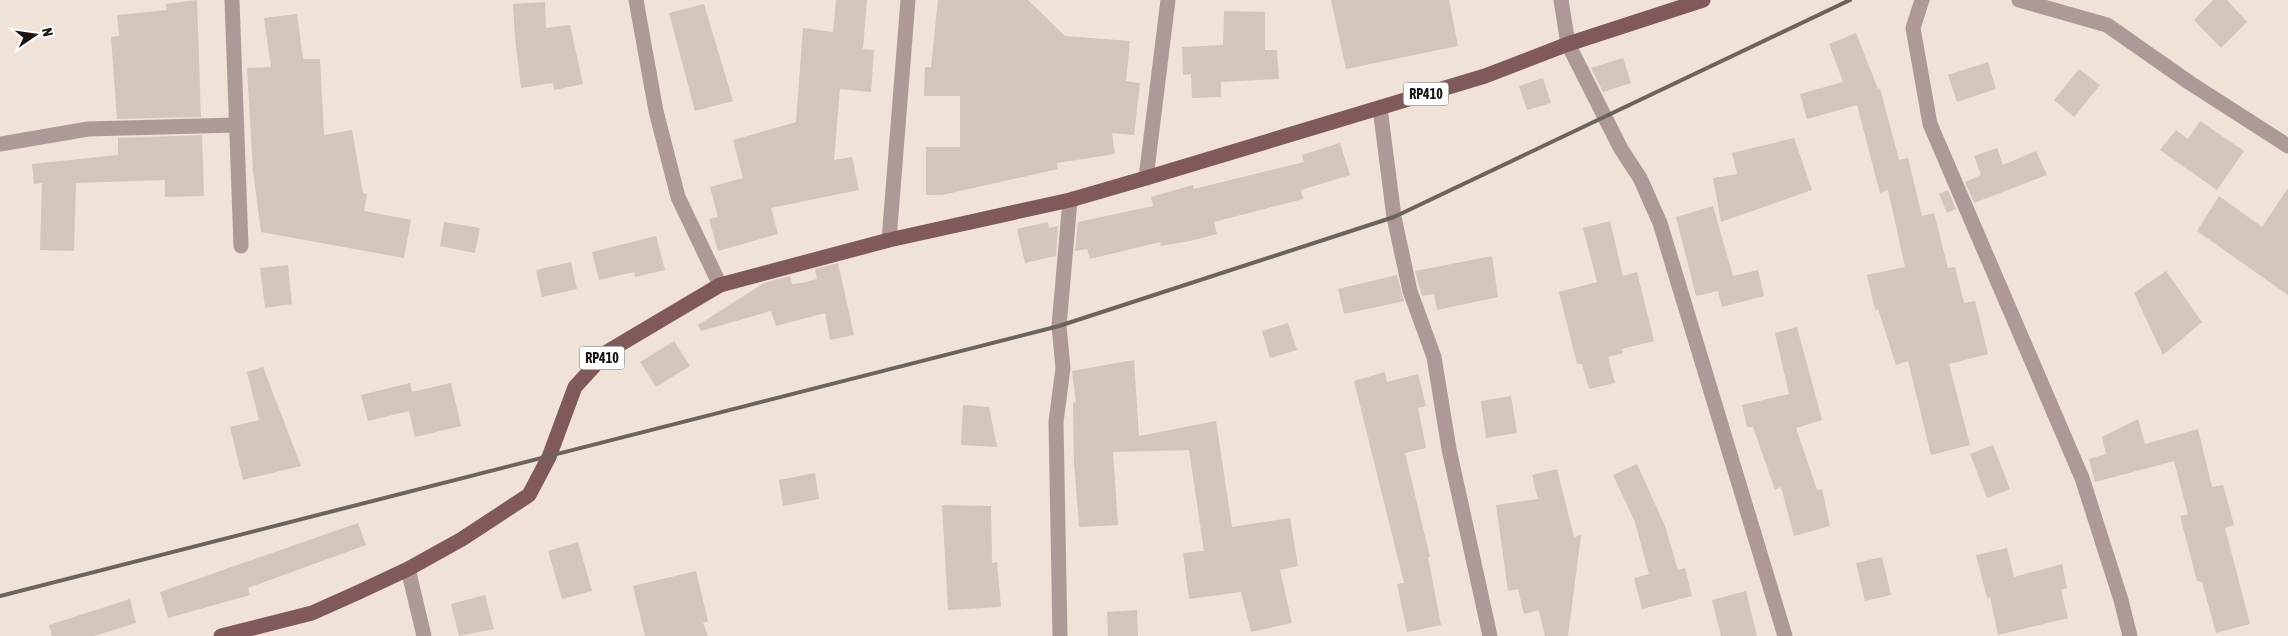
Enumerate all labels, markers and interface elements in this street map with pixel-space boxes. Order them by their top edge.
north arrow [10,10,60,60]
text: N [39,26,56,38]
road number: RP410 [1404,82,1448,106]
road number: RP410 [580,346,624,369]

